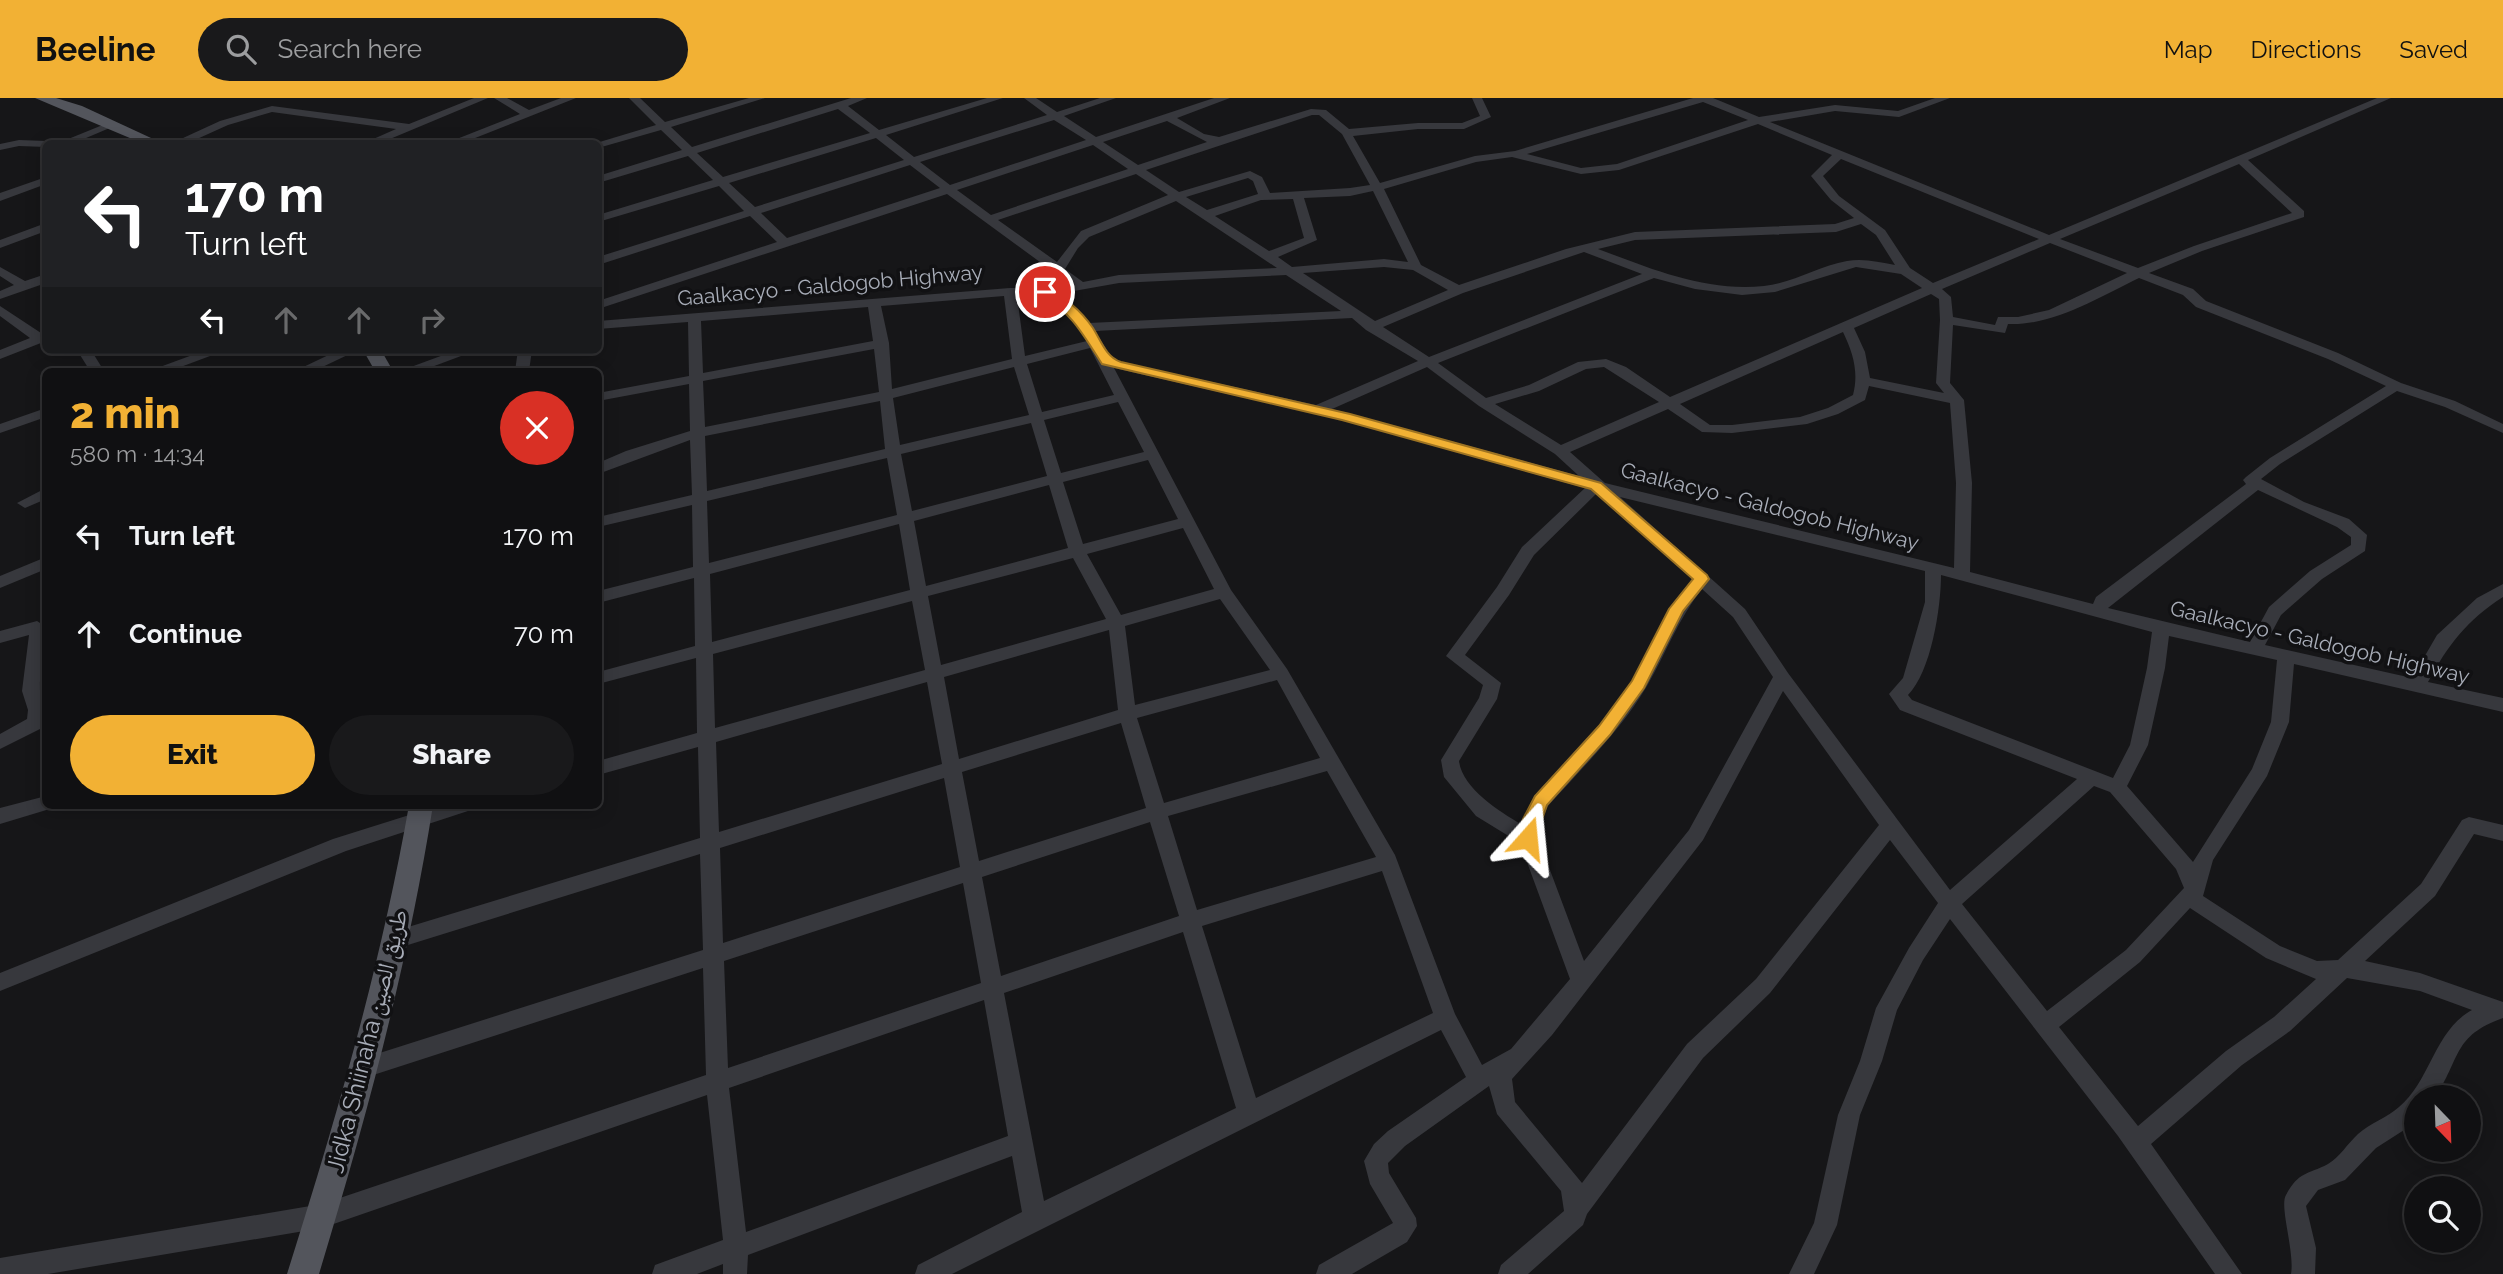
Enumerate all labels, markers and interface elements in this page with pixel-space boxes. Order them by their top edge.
search box [198,18,688,81]
text: Beeline [35,30,156,69]
icon: search [222,30,260,68]
text: Search here [278,34,422,64]
text: Map [2164,35,2213,64]
text: Directions [2251,35,2361,64]
text: Saved [2399,35,2468,64]
text: 170 m [185,166,324,223]
icon: left [70,168,161,259]
text: Turn left [185,225,307,262]
street label: Gaalkacyo - Galdogob Highway [676,259,984,311]
pin [1015,262,1075,322]
icon: arrive [1026,273,1064,311]
icon: left [194,301,232,339]
icon: ahead [267,301,305,339]
icon: ahead [340,301,378,339]
icon: right [413,301,451,339]
text: 2 min [70,389,180,438]
button: close [500,391,574,465]
text: 580 m · 14:34 [70,440,205,467]
street label: Gaalkacyo - Galdogob Highway [1618,457,1922,555]
icon: left [70,517,108,555]
text: Turn left [129,521,235,551]
text: 170 m [503,521,574,551]
street label: Gaalkacyo - Galdogob Highway [2168,595,2472,689]
icon: ahead [70,615,108,653]
text: Continue [129,619,242,649]
text: 70 m [514,619,574,649]
button: Exit [70,715,315,795]
button: Share [329,715,574,795]
position arrow [1491,801,1565,875]
street label: Jidka Shiinaha طريق الصين [320,906,414,1176]
north arrow [2404,1085,2482,1162]
map controls [2404,1085,2481,1253]
button: search [2404,1176,2481,1253]

